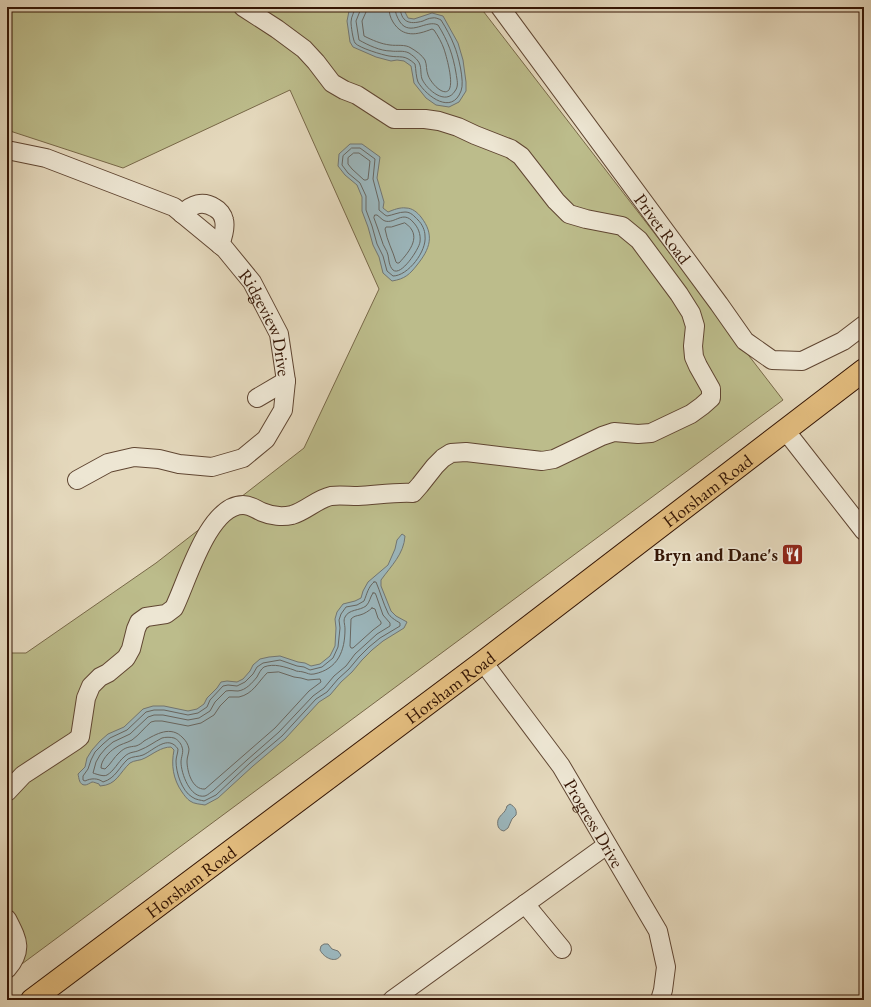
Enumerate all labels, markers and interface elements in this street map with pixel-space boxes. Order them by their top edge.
street label: Privet Road [630,189,697,269]
street label: Ridgeview Drive [234,264,297,378]
street label: Horsham Road [658,448,757,532]
restaurant icon: Bryn and Dane's [780,541,806,567]
place label: Bryn and Dane's [654,543,778,566]
street label: Horsham Road [400,645,500,728]
street label: Progress Drive [559,774,630,872]
street label: Horsham Road [141,839,241,923]

